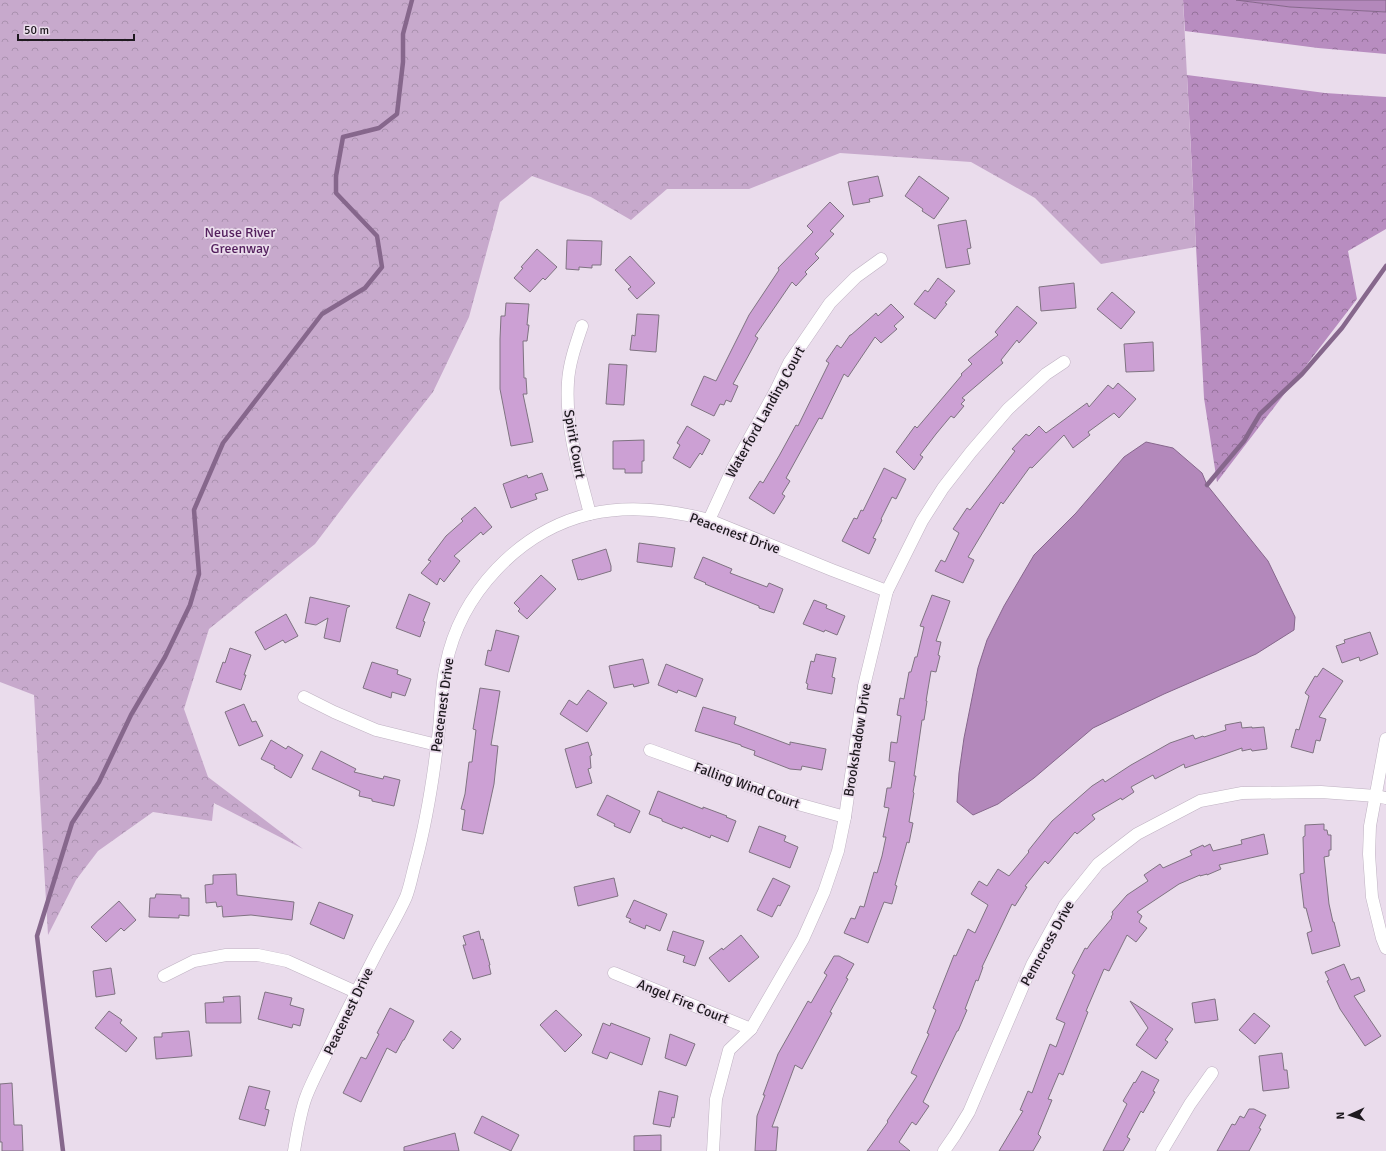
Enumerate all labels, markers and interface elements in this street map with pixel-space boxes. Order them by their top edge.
scale bar [18,16,134,42]
text: 50 m [24,23,49,38]
park label: Neuse River Greenway [205,224,276,257]
street label: Waterford Landing Court [722,343,809,481]
street label: Spirit Court [560,408,589,480]
street label: Peacenest Drive [687,509,782,558]
street label: Peacenest Drive [427,657,458,753]
street label: Brookshadow Drive [840,682,875,798]
street label: Falling Wind Court [692,758,802,813]
street label: Penncross Drive [1017,897,1078,989]
street label: Peacenest Drive [320,965,377,1058]
street label: Angel Fire Court [634,975,731,1028]
north arrow [1330,1095,1370,1135]
text: N [1334,1111,1347,1120]

